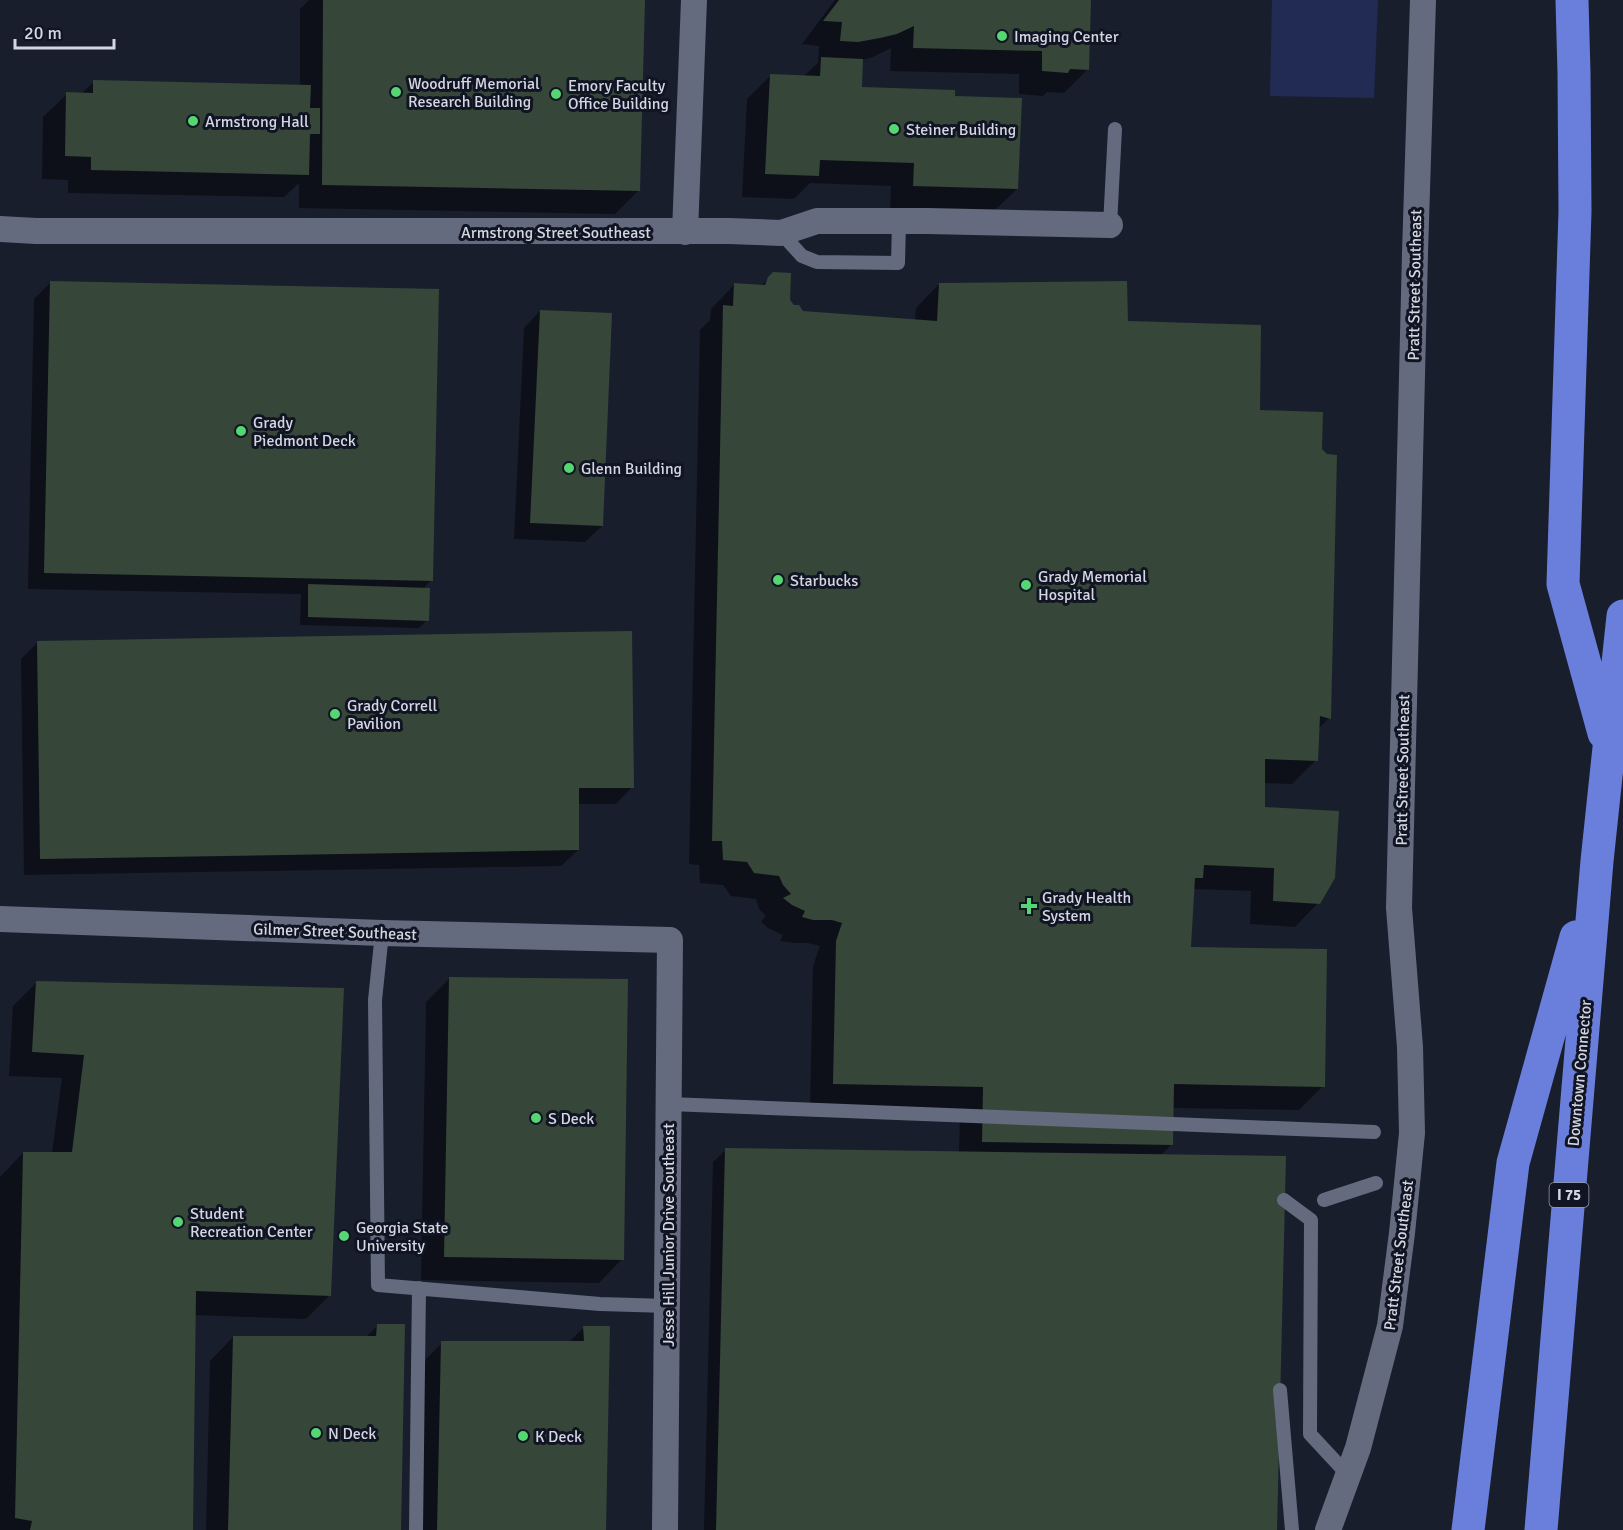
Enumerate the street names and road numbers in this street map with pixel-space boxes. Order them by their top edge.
street label: Pratt Street Southeast [1404,209,1426,361]
street label: Armstrong Street Southeast [461,223,651,243]
street label: Pratt Street Southeast [1392,694,1414,846]
street label: Gilmer Street Southeast [253,919,418,945]
street label: Downtown Connector [1564,999,1596,1147]
street label: Jesse Hill Junior Drive Southeast [659,1123,679,1347]
street label: Pratt Street Southeast [1380,1178,1418,1332]
road number: I 75 [1550,1183,1588,1207]

